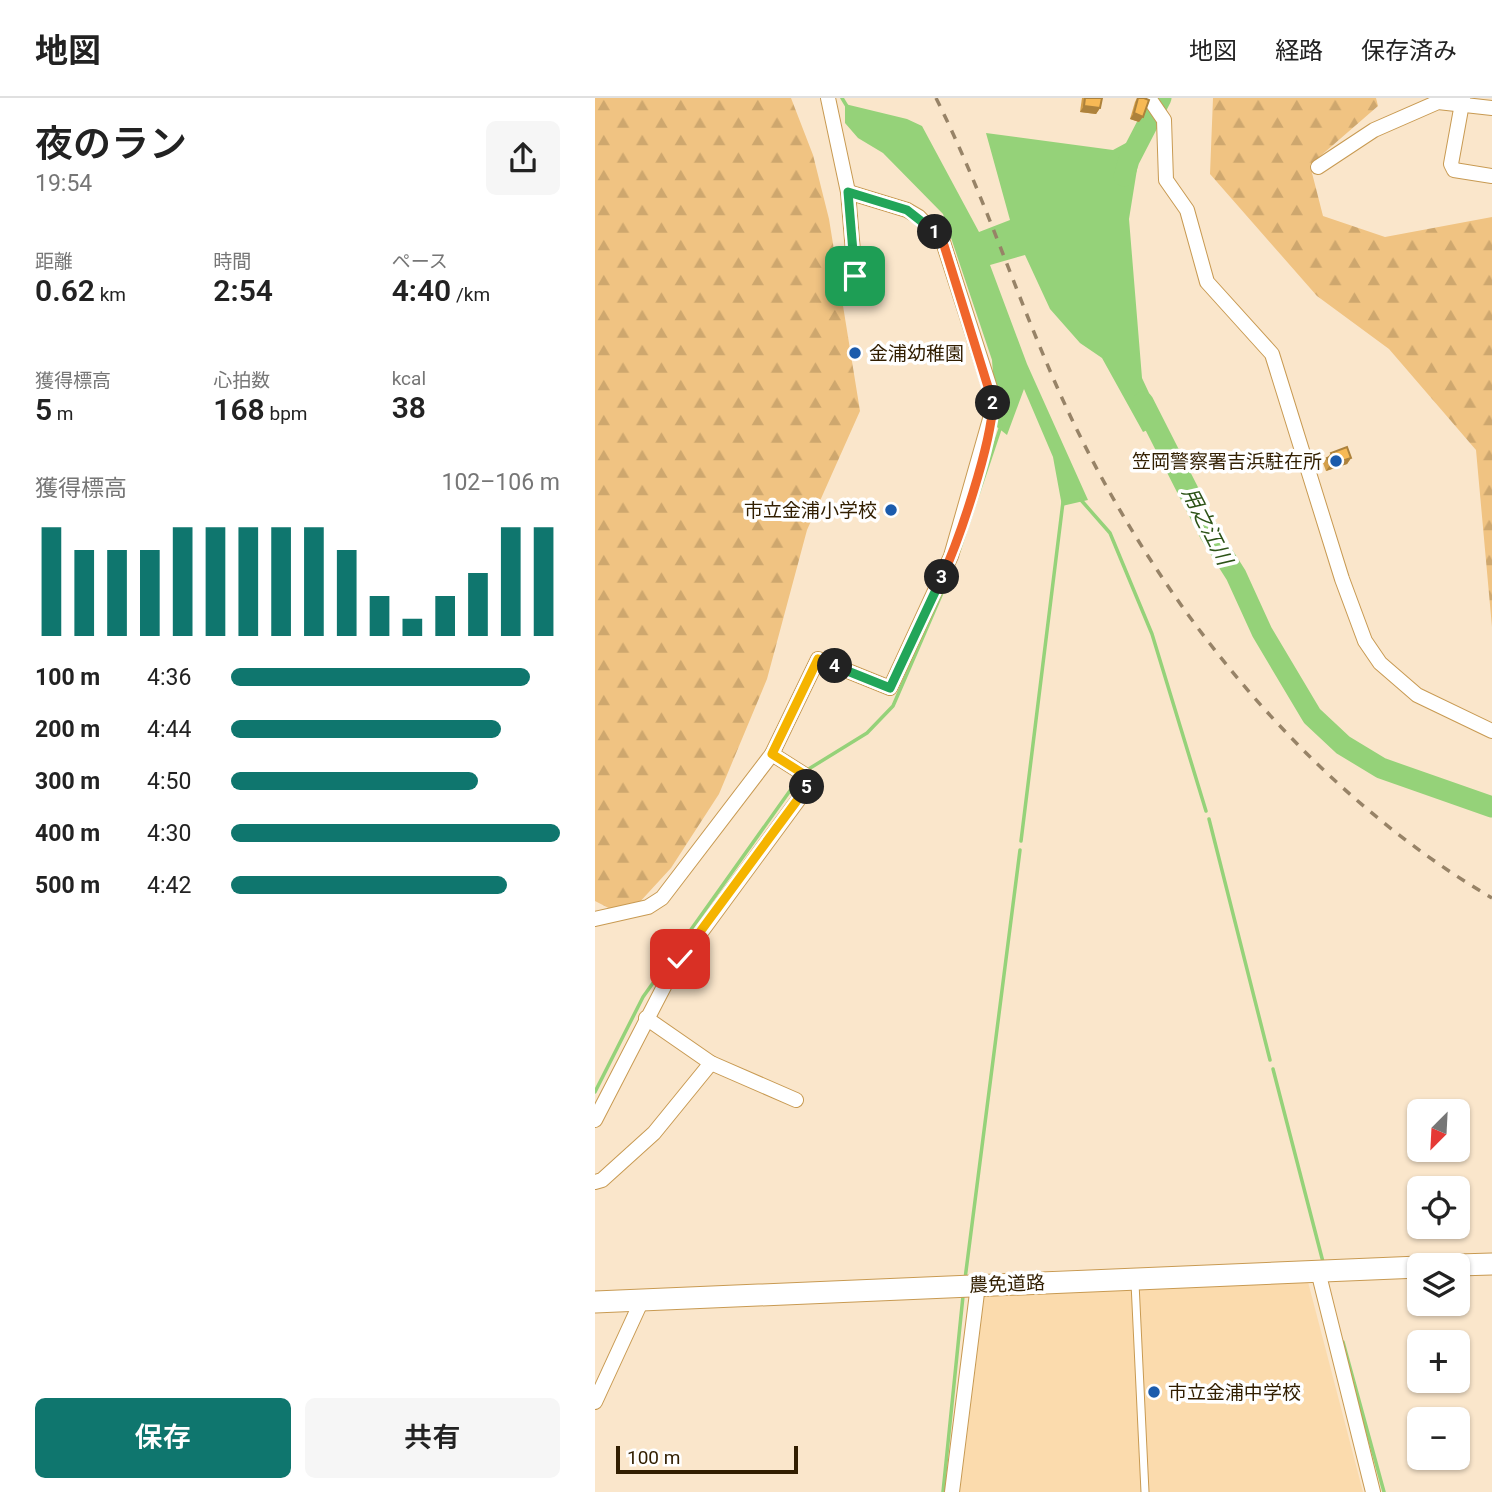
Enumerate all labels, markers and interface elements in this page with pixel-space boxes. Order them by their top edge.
text: 地図 [35,31,101,70]
text: 地図 [1189,37,1237,65]
text: 経路 [1275,37,1323,65]
text: 保存済み [1361,37,1457,65]
button: share [486,121,560,195]
text: 夜のラン [35,122,187,166]
text: 19:54 [35,170,92,197]
pin: 1 [917,214,953,250]
text: 1 [929,220,940,243]
pin [825,246,885,306]
text: 距離 [35,250,73,273]
text: 時間 [213,250,251,273]
text: ペース [392,250,448,273]
icon: arrive [836,257,874,295]
text: 0.62 [35,273,95,308]
text: 2:54 [213,273,273,308]
text: 4:40 [392,273,451,308]
text: km [95,283,126,306]
text: /km [451,283,490,306]
place label: 金浦幼稚園 [869,342,964,365]
marker: 金浦幼稚園 [847,345,863,361]
text: kcal [392,367,426,390]
text: 獲得標高 [35,369,111,392]
text: 心拍数 [213,369,270,392]
pin: 2 [975,386,1011,420]
text: 38 [392,390,426,425]
text: 2 [987,391,998,414]
text: 5 [35,392,52,427]
text: 168 [213,392,265,427]
text: m [52,402,74,425]
text: bpm [265,402,307,425]
place label: 笠岡警察署吉浜駐在所 [1132,450,1322,473]
marker: 笠岡警察署吉浜駐在所 [1328,453,1344,469]
text: 102–106 m [441,469,560,496]
text: 獲得標高 [35,475,127,502]
water label: 用之江川 [1177,483,1238,571]
place label: 市立金浦小学校 [744,499,877,522]
marker: 市立金浦小学校 [883,502,899,518]
pin: 3 [925,560,959,594]
text: 3 [936,565,947,588]
pin: 4 [817,648,853,684]
text: 4 [829,654,840,677]
text: 100 m [35,664,100,691]
text: 4:36 [147,664,191,691]
text: 200 m [35,716,100,743]
text: 4:44 [147,716,191,743]
text: 300 m [35,768,100,795]
text: 4:50 [147,768,191,795]
pin: 5 [789,770,825,804]
text: 5 [801,775,812,798]
text: 400 m [35,820,100,847]
text: 4:30 [147,820,191,847]
text: 500 m [35,872,100,899]
text: 4:42 [147,872,191,899]
pin [650,929,710,989]
icon: check [661,940,699,978]
north arrow [1407,1099,1470,1162]
map controls [1407,1099,1470,1470]
button: locate [1407,1176,1470,1239]
button: layers [1407,1253,1470,1316]
street label: 農免道路 [969,1271,1045,1297]
button: + [1407,1330,1470,1393]
place label: 市立金浦中学校 [1168,1381,1301,1404]
marker: 市立金浦中学校 [1146,1384,1162,1400]
button: 保存 [35,1398,291,1478]
button: 共有 [305,1398,560,1478]
button: − [1407,1407,1470,1470]
scale bar [616,1443,798,1475]
text: 100 m [627,1446,680,1469]

